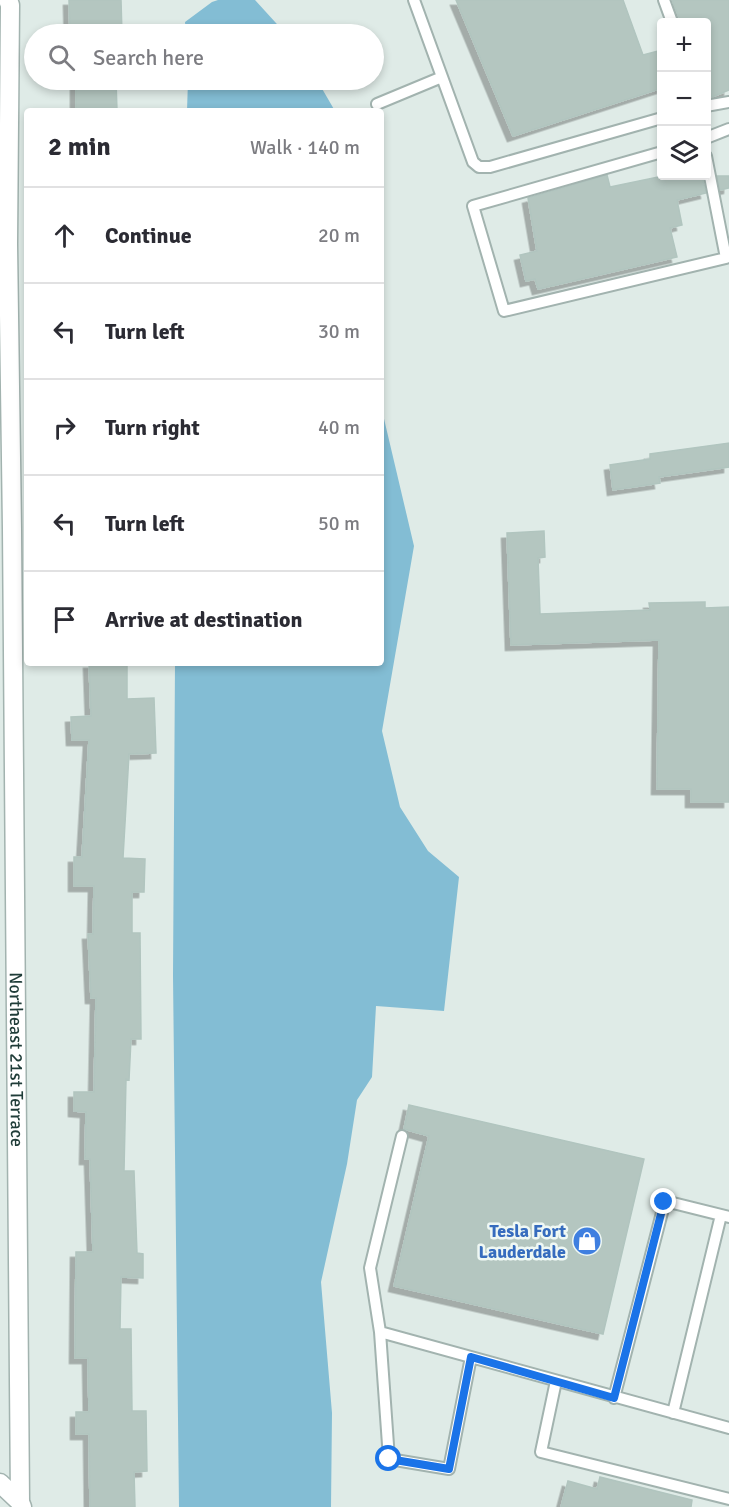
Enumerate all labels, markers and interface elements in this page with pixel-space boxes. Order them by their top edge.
map controls [657,18,711,180]
button: + [657,18,711,72]
search box [24,24,384,90]
icon: search [45,41,78,74]
text: Search here [93,44,204,71]
button: − [657,72,711,126]
button: layers [657,126,711,180]
text: 2 min [48,131,111,163]
text: Walk · 140 m [250,135,360,160]
icon: ahead [48,219,81,252]
text: Continue [105,222,192,249]
text: 20 m [318,223,360,248]
icon: left [48,315,81,348]
text: Turn left [105,318,185,345]
text: 30 m [318,319,360,344]
icon: right [48,411,81,444]
text: Turn right [105,414,200,441]
text: 40 m [318,415,360,440]
icon: left [48,507,81,540]
text: Turn left [105,510,185,537]
text: 50 m [318,511,360,536]
icon: arrive [48,603,81,636]
text: Arrive at destination [105,606,302,633]
street label: Northeast 21st Terrace [5,972,28,1147]
route end [650,1188,676,1214]
place label: Tesla Fort Lauderdale [479,1220,566,1263]
shop icon: Tesla Fort Lauderdale [571,1225,603,1257]
route start [375,1445,401,1471]

